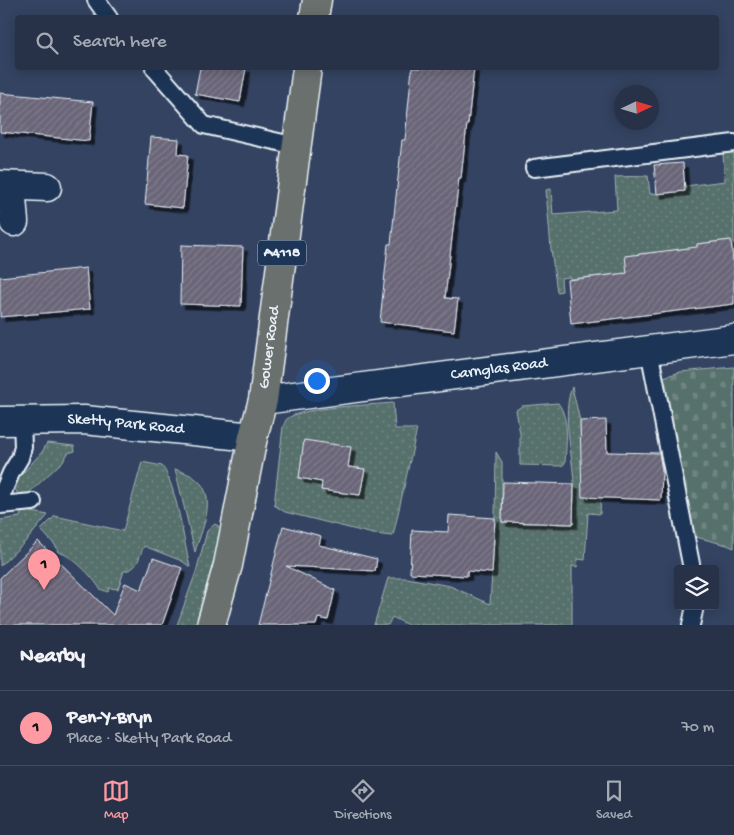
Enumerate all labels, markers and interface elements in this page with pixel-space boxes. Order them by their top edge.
search box [15,15,719,70]
icon: search [33,29,61,57]
text: Search here [73,31,167,54]
north arrow [614,85,659,130]
road number: A4118 [258,240,306,266]
street label: Gower Road [255,303,285,390]
street label: Carnglas Road [450,354,550,385]
your location [304,368,330,394]
street label: Sketty Park Road [67,410,186,440]
pin: 1 [28,549,60,590]
map controls [674,565,719,610]
button: layers [674,565,719,610]
text: Nearby [20,645,85,670]
text: Pen-Y-Bryn [67,707,152,730]
text: 1 [33,719,39,738]
text: 70 m [681,719,714,738]
text: Place · Sketty Park Road [67,730,231,749]
tab: Map [102,777,130,824]
tab: Directions [335,777,392,824]
tab: Saved [596,777,632,824]

